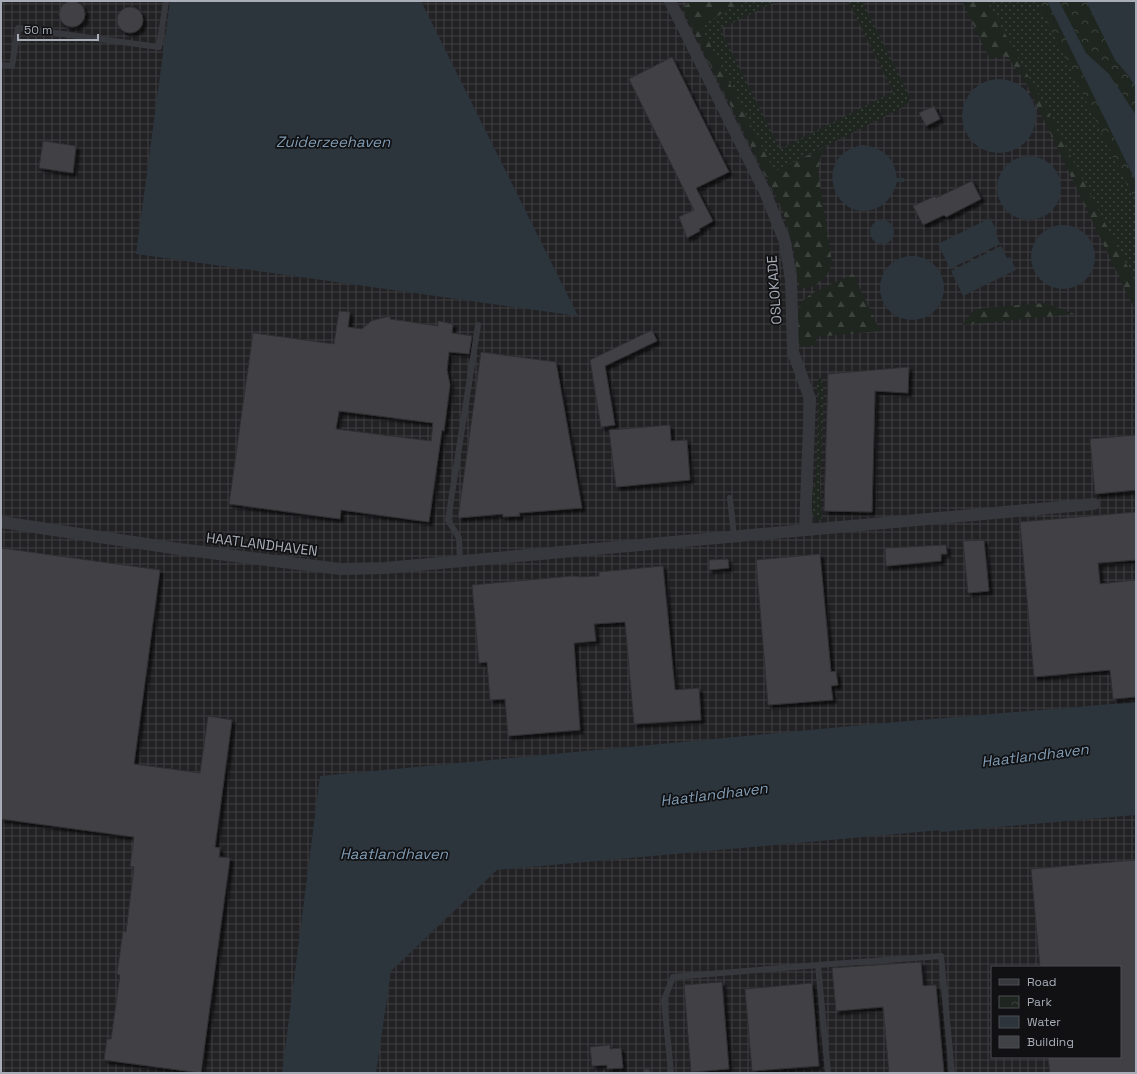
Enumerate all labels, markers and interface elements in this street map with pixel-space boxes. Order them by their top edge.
scale bar [18,16,98,42]
text: 50 m [24,22,52,38]
water label: Zuiderzeehaven [276,132,391,151]
street label: OSLOKADE [763,255,785,325]
street label: HAATLANDHAVEN [205,528,319,560]
water label: Haatlandhaven [980,739,1091,771]
water label: Haatlandhaven [659,778,770,810]
water label: Haatlandhaven [340,844,449,863]
legend [991,966,1121,1058]
text: Road [1027,974,1056,990]
text: Park [1027,994,1052,1010]
text: Water [1027,1014,1061,1030]
text: Building [1027,1034,1074,1050]

